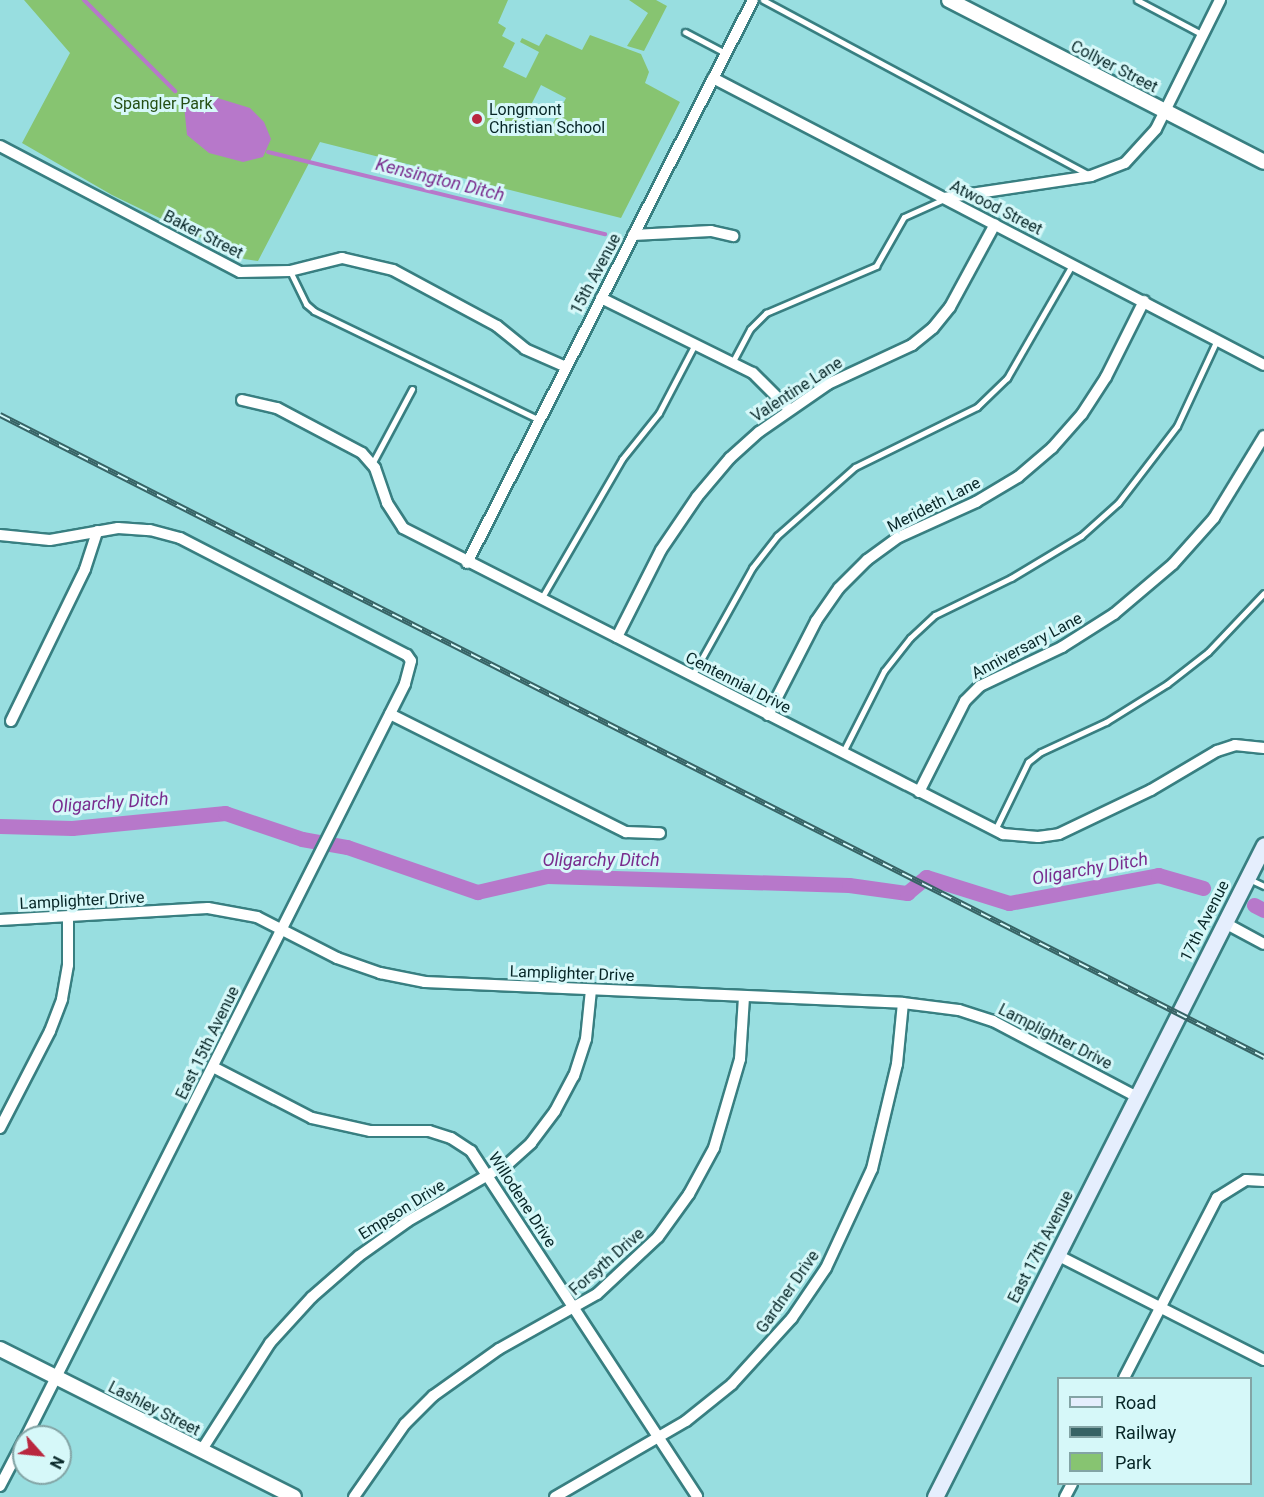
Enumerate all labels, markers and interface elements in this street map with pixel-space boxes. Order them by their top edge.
street label: Collyer Street [1067,37,1161,97]
park label: Spangler Park [113,94,213,114]
place label: Longmont Christian School [489,100,605,138]
marker: Longmont Christian School [470,112,484,126]
water label: Kensington Ditch [373,154,507,206]
street label: Atwood Street [947,177,1045,239]
street label: Baker Street [160,207,246,263]
street label: 15th Avenue [567,231,625,317]
street label: Valentine Lane [748,353,846,427]
street label: Merideth Lane [884,473,984,537]
street label: Anniversary Lane [969,609,1085,683]
street label: Centennial Drive [682,648,794,718]
water label: Oligarchy Ditch [51,788,169,818]
water label: Oligarchy Ditch [1030,848,1150,890]
water label: Oligarchy Ditch [542,849,660,871]
street label: 17th Avenue [1176,877,1234,965]
street label: Lamplighter Drive [19,888,145,914]
street label: Lamplighter Drive [509,962,635,986]
street label: East 15th Avenue [172,983,244,1103]
street label: Lamplighter Drive [995,1000,1115,1074]
street label: Willodene Drive [484,1149,560,1251]
street label: Empson Drive [355,1176,449,1244]
street label: East 17th Avenue [1004,1188,1078,1306]
street label: Forsyth Drive [566,1224,648,1300]
street label: Gardner Drive [752,1247,824,1337]
legend [1057,1377,1252,1485]
street label: Lashley Street [105,1378,203,1440]
text: Road [1115,1392,1156,1413]
text: Railway [1115,1422,1176,1443]
north arrow [12,1425,72,1485]
text: Park [1115,1452,1151,1473]
text: N [46,1453,68,1472]

